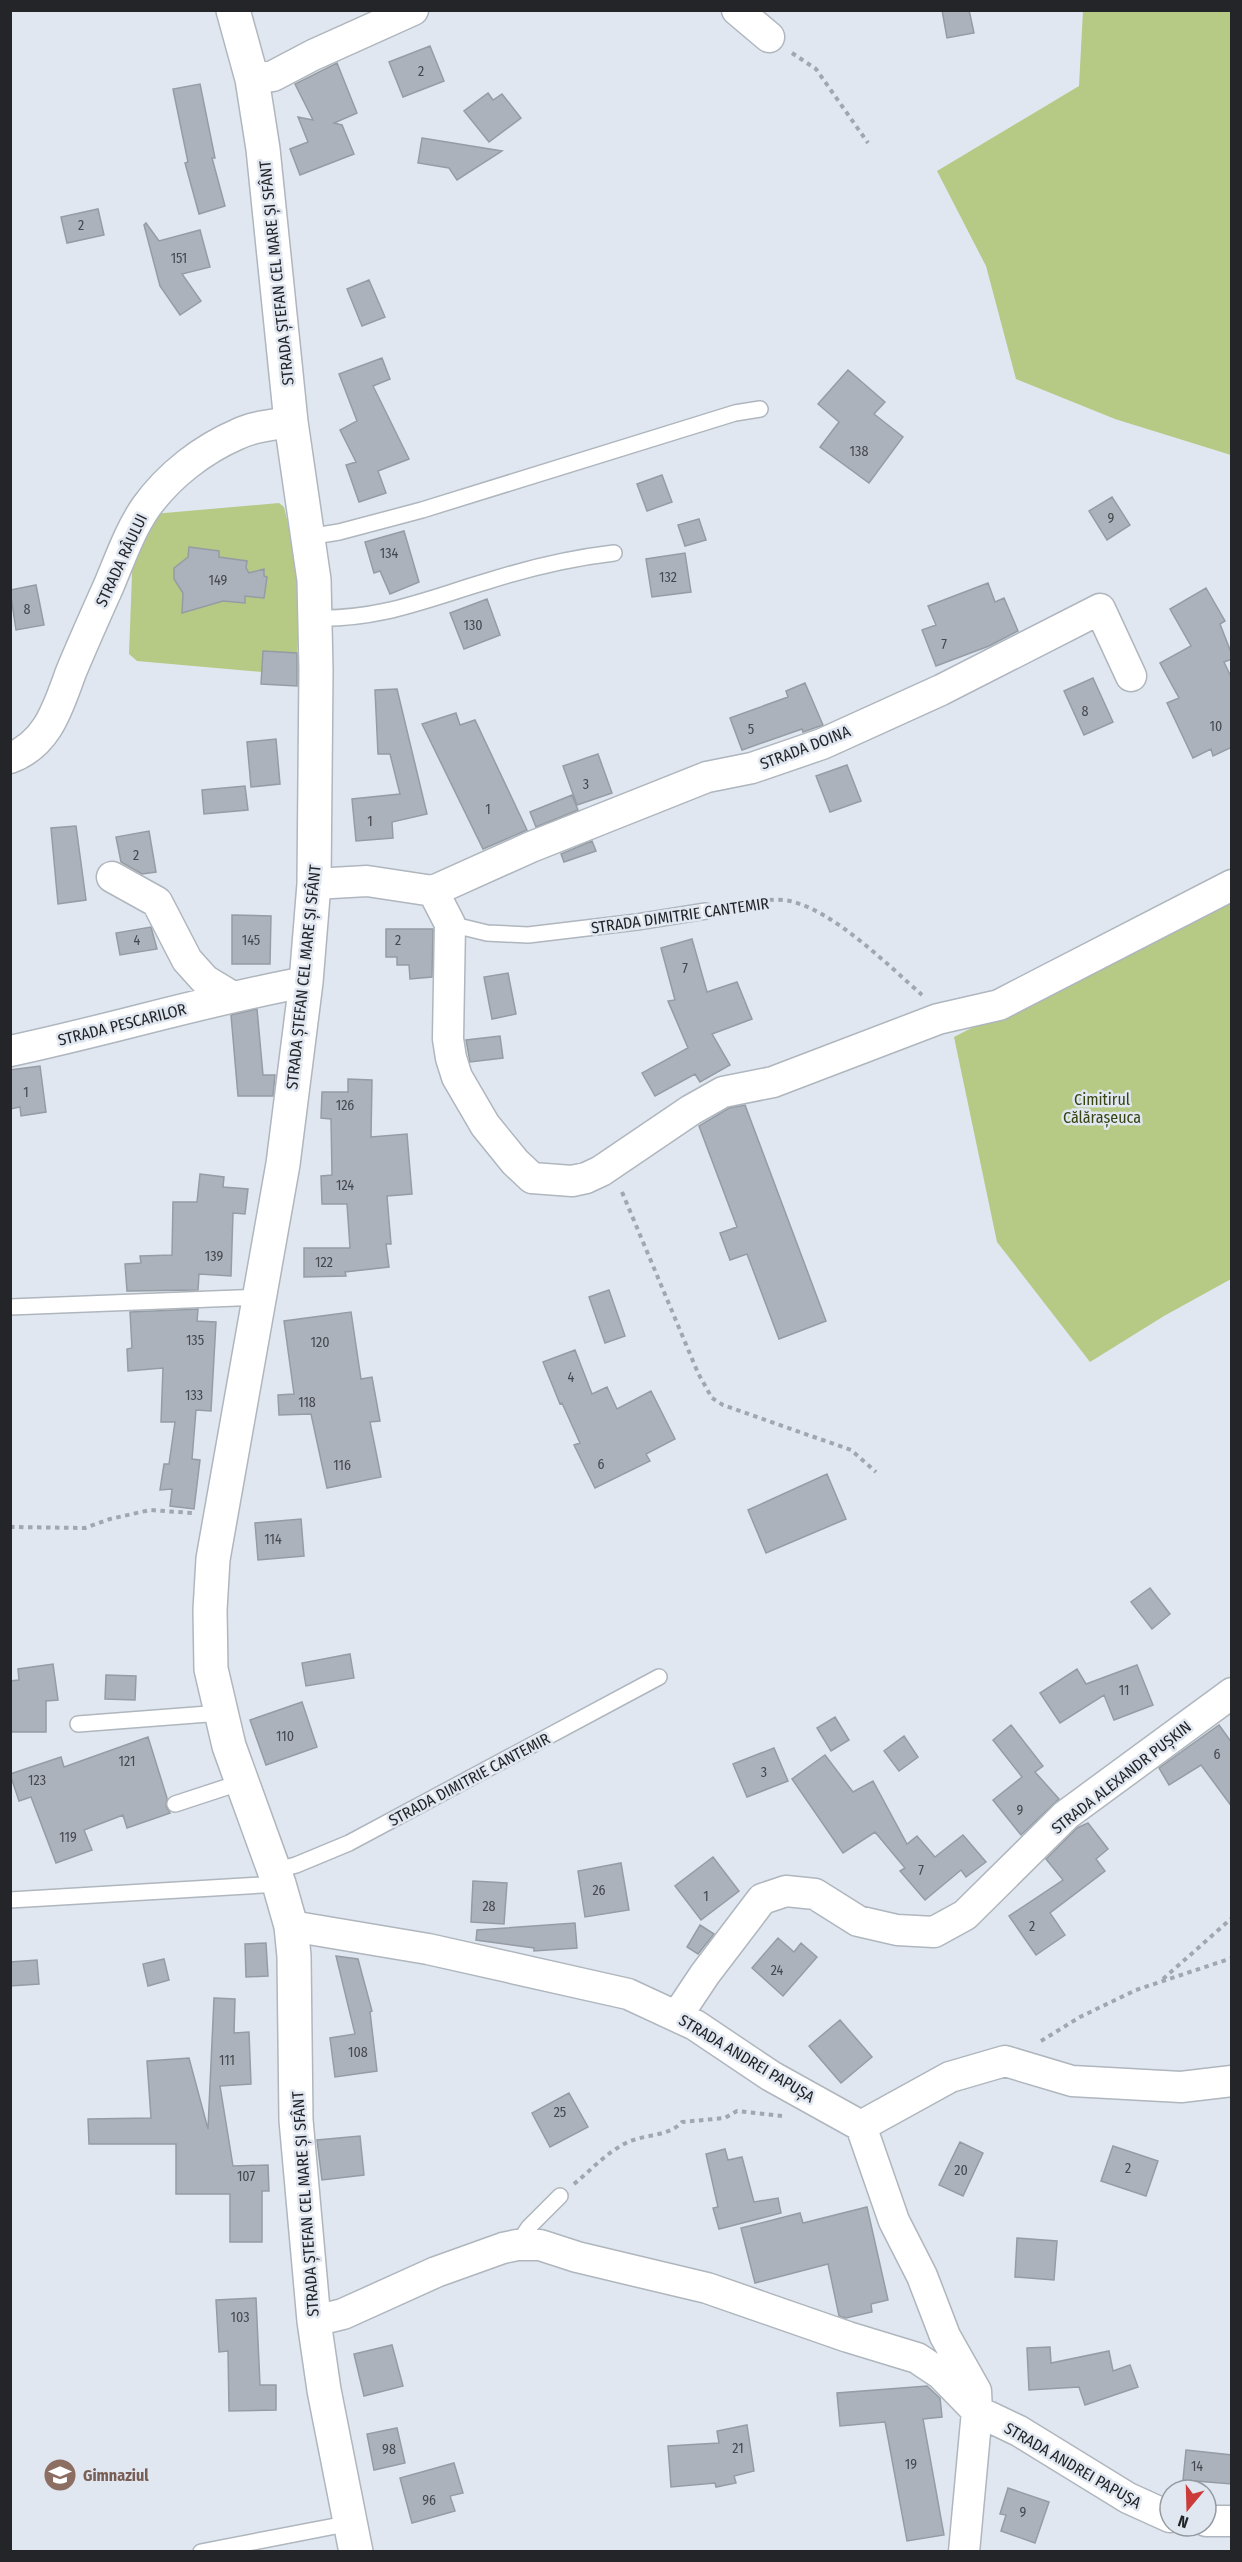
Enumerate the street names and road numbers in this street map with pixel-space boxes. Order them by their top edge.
street label: STRADA ȘTEFAN CEL MARE ȘI SFÂNT [255,159,299,386]
street label: STRADA RÂULUI [92,511,151,610]
street label: STRADA DOINA [757,721,854,773]
street label: STRADA ȘTEFAN CEL MARE ȘI SFÂNT [282,863,326,1090]
street label: STRADA DIMITRIE CANTEMIR [590,894,771,937]
street label: STRADA PESCARILOR [56,999,189,1050]
street label: STRADA ALEXANDR PUȘKIN [1048,1717,1196,1839]
street label: STRADA DIMITRIE CANTEMIR [386,1729,553,1830]
street label: STRADA ANDREI PAPUȘA [675,2010,818,2108]
street label: STRADA ȘTEFAN CEL MARE ȘI SFÂNT [288,2090,324,2317]
street label: STRADA ANDREI PAPUȘA [1000,2419,1145,2514]

